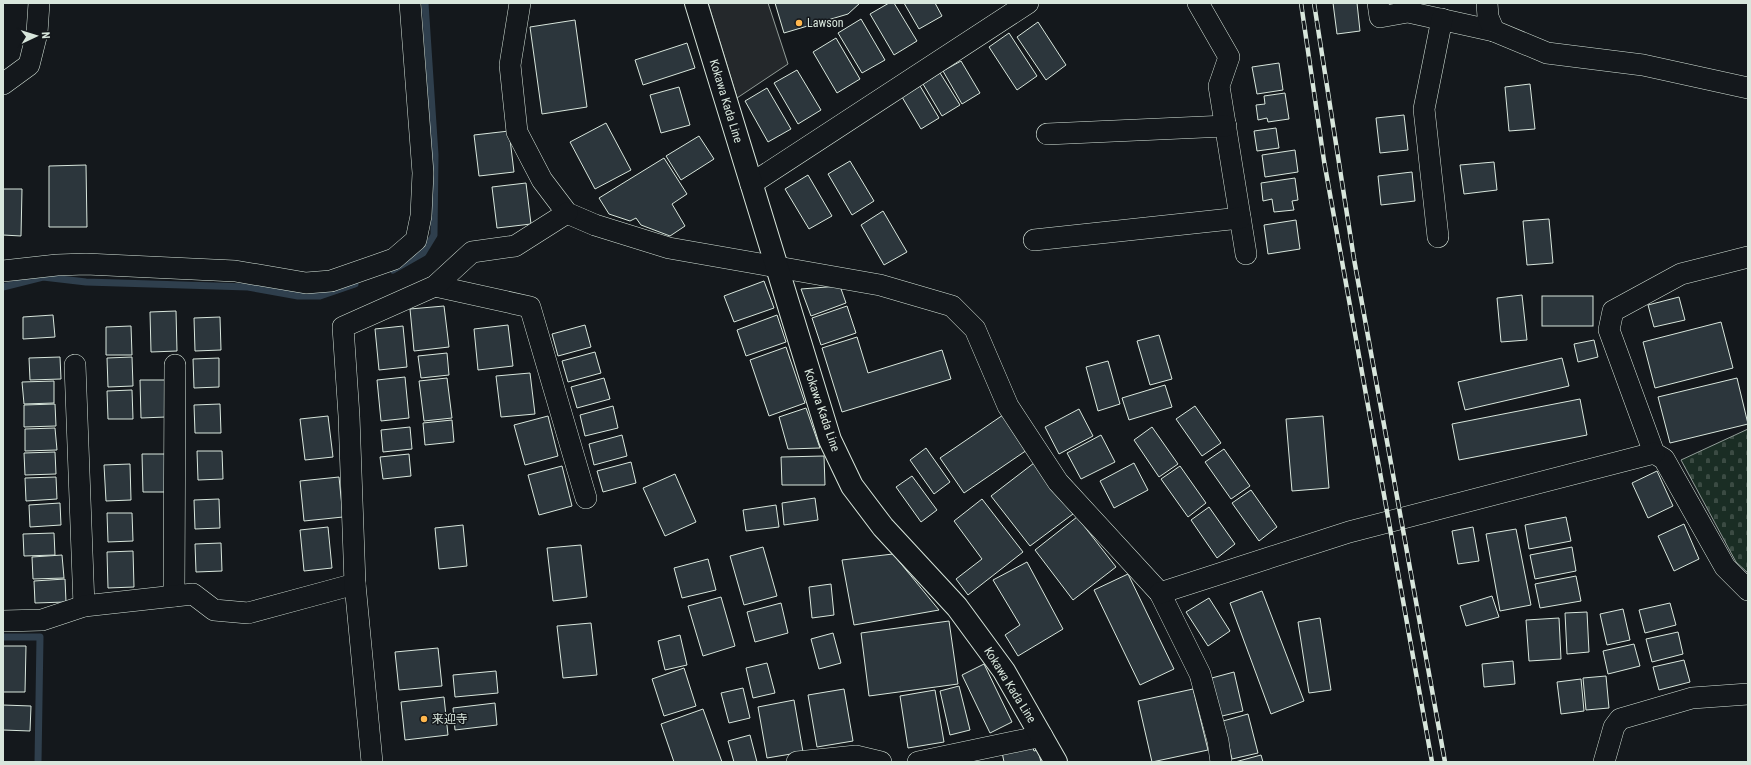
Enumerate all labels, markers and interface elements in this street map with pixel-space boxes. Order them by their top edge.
north arrow [16,16,56,56]
place label: Lawson [807,16,844,30]
marker: Lawson [794,18,804,28]
text: N [39,32,52,39]
street label: Kokawa Kada Line [707,58,745,145]
street label: Kokawa Kada Line [801,367,843,454]
street label: Kokawa Kada Line [981,645,1039,726]
place label: 来迎寺 [432,712,468,726]
marker: 来迎寺 [419,714,429,724]

